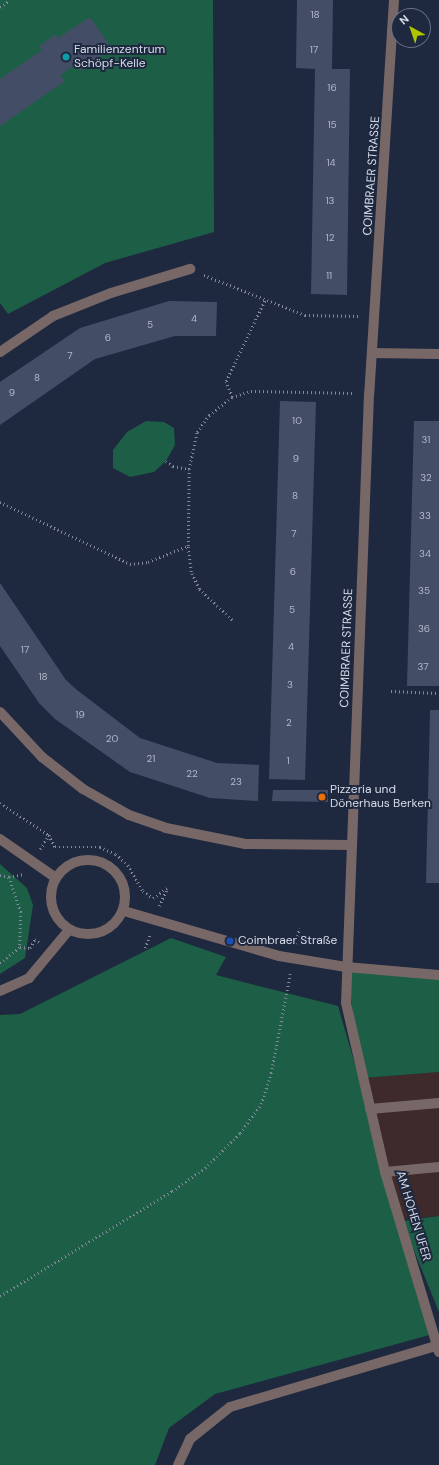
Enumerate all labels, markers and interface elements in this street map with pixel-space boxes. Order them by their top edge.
north arrow [391,8,431,48]
house number: 18 [310,9,320,21]
text: N [396,12,412,28]
place label: Familienzentrum Schöpf-Kelle [74,43,165,71]
house number: 17 [310,44,318,56]
marker: Familienzentrum Schöpf-Kelle [61,52,71,62]
house number: 16 [327,82,337,94]
street label: COIMBRAER STRASSE [361,116,383,236]
house number: 15 [327,119,337,131]
house number: 14 [326,157,336,169]
house number: 13 [325,195,335,207]
house number: 12 [326,232,334,244]
house number: 11 [326,270,332,282]
house number: 4 [191,313,197,325]
house number: 5 [147,319,153,331]
house number: 6 [105,332,111,344]
house number: 7 [67,350,73,362]
house number: 8 [34,372,40,384]
house number: 9 [9,387,15,399]
house number: 10 [292,415,302,427]
house number: 31 [422,434,430,446]
house number: 9 [293,453,299,465]
house number: 32 [420,472,432,484]
house number: 8 [292,490,298,502]
house number: 33 [419,510,431,522]
house number: 7 [291,528,297,540]
house number: 34 [419,548,431,560]
house number: 6 [290,566,296,578]
house number: 35 [418,585,430,597]
street label: COIMBRAER STRASSE [338,588,356,708]
house number: 5 [289,604,295,616]
house number: 36 [418,623,430,635]
house number: 4 [288,641,294,653]
house number: 17 [21,644,29,656]
house number: 37 [417,661,429,673]
house number: 18 [38,671,48,683]
house number: 3 [287,679,293,691]
house number: 19 [75,709,85,721]
house number: 2 [286,717,292,729]
house number: 20 [106,733,118,745]
house number: 21 [147,753,155,765]
house number: 1 [286,755,290,767]
house number: 22 [186,768,198,780]
house number: 23 [230,776,242,788]
place label: Pizzeria und Dönerhaus Berken [330,783,431,811]
marker: Pizzeria und Dönerhaus Berken [317,792,327,802]
place label: Coimbraer Straße [238,934,337,948]
marker: Coimbraer Straße [225,936,235,946]
street label: AM HOHEN UFER [392,1169,434,1263]

